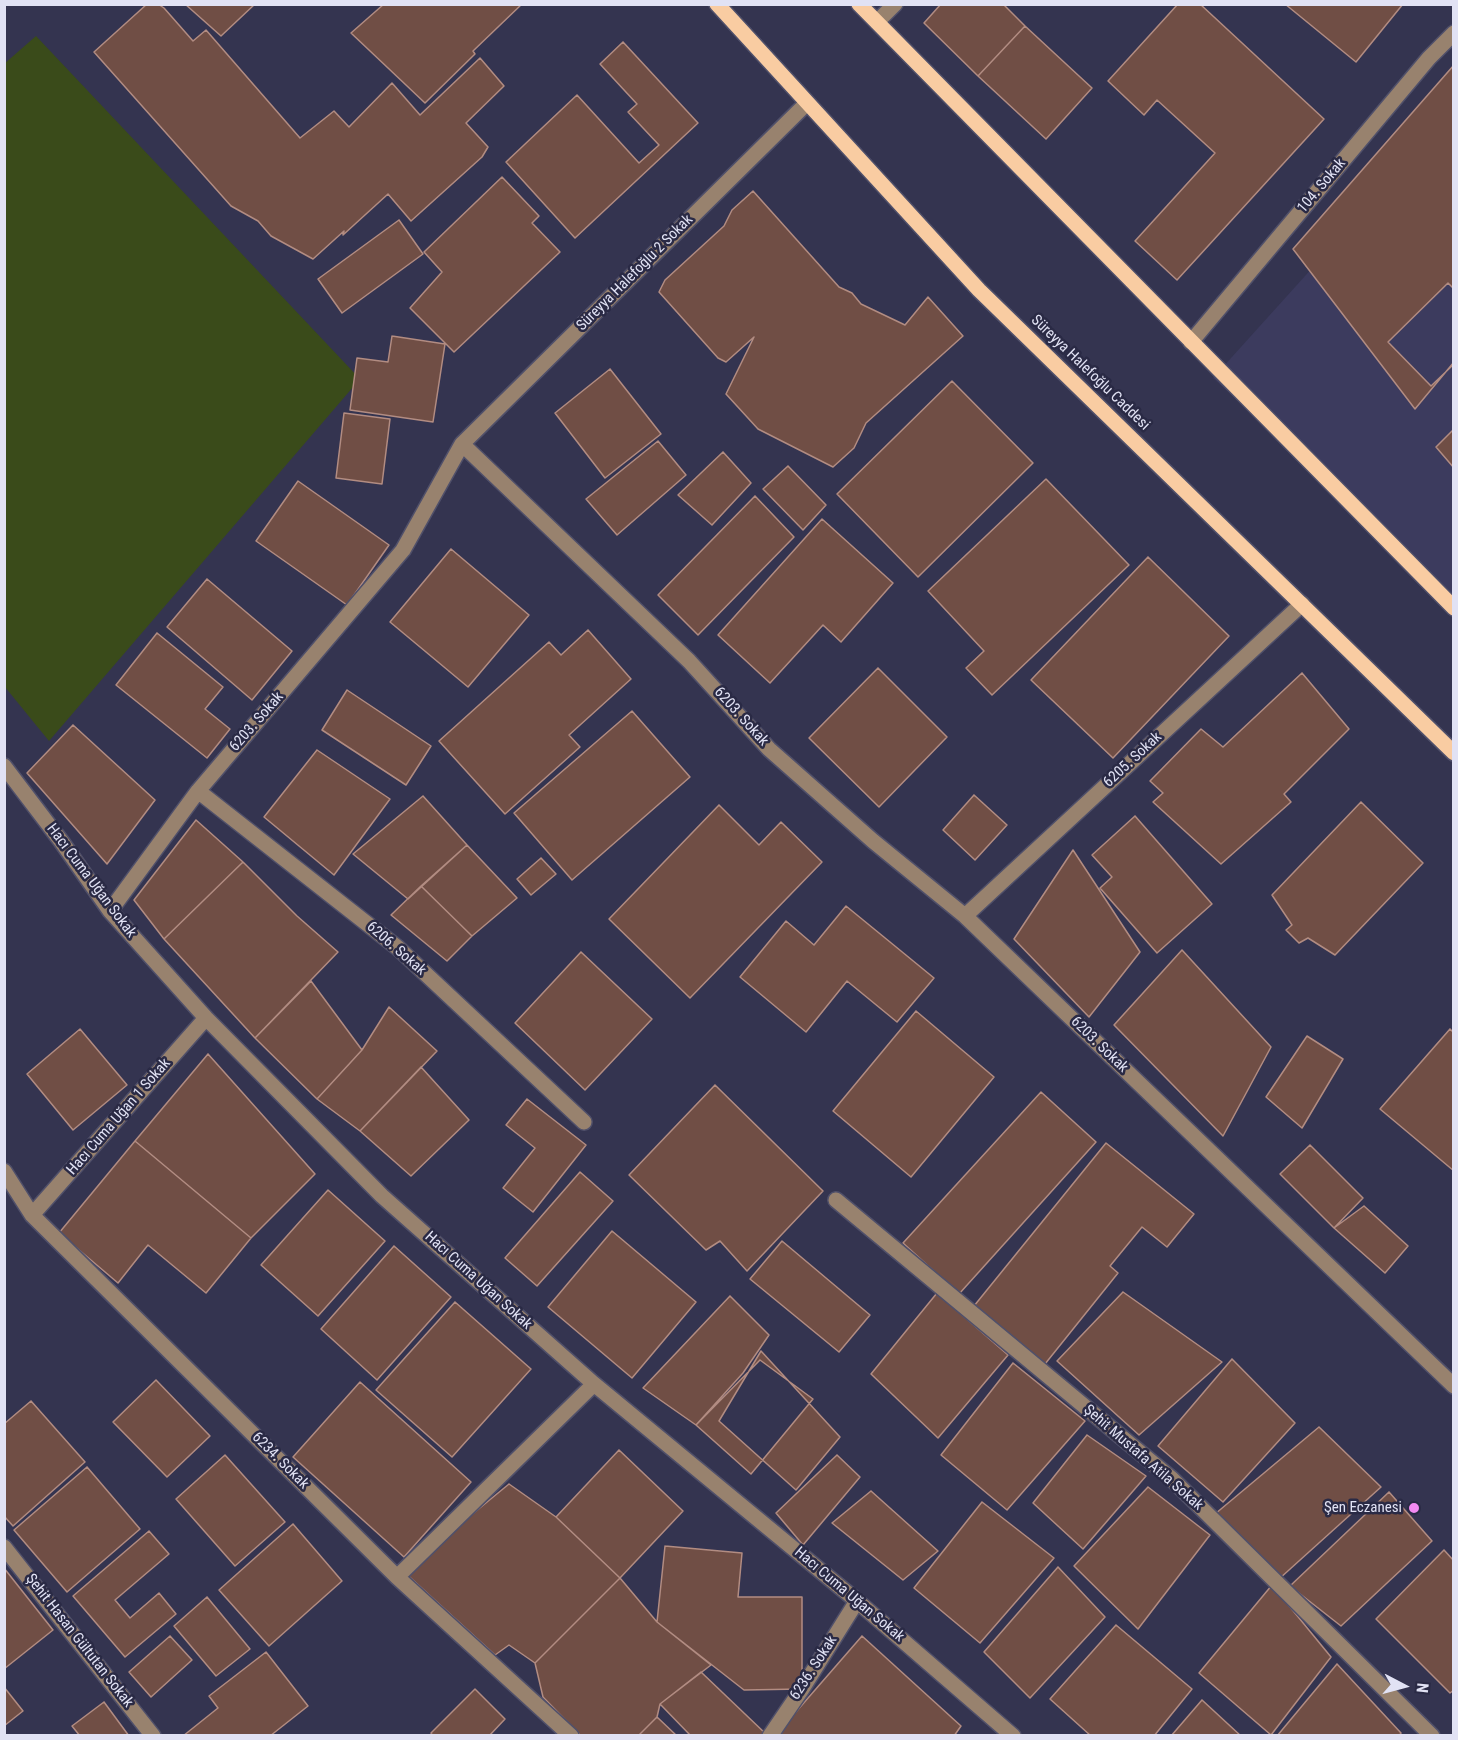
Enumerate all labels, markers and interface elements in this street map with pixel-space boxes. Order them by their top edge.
street label: 104. Sokak [1294,155,1350,217]
street label: Süreyya Halefoğlu 2 Sokak [573,211,697,335]
street label: Süreyya Halefoğlu Caddesi [1027,312,1153,434]
street label: 6203. Sokak [710,684,772,750]
street label: 6203. Sokak [226,689,288,755]
street label: 6205. Sokak [1100,729,1166,791]
street label: Hacı Cuma Uğan Sokak [42,821,140,941]
street label: 6206. Sokak [363,918,429,980]
street label: 6203. Sokak [1066,1013,1132,1077]
street label: Hacı Cuma Uğan 1 Sokak [63,1055,175,1179]
street label: Hacı Cuma Uğan Sokak [421,1228,535,1334]
street label: Şehit Mustafa Atila Sokak [1080,1401,1206,1515]
street label: 6234. Sokak [248,1429,312,1493]
place label: Şen Eczanesi [1324,1499,1402,1517]
marker: Şen Eczanesi [1407,1501,1421,1515]
street label: Hacı Cuma Uğan Sokak [790,1544,908,1646]
street label: Şehit Hasan Gültutan Sokak [21,1571,137,1711]
street label: 6236. Sokak [787,1632,841,1704]
north arrow [1374,1656,1434,1716]
text: N [1412,1682,1432,1694]

